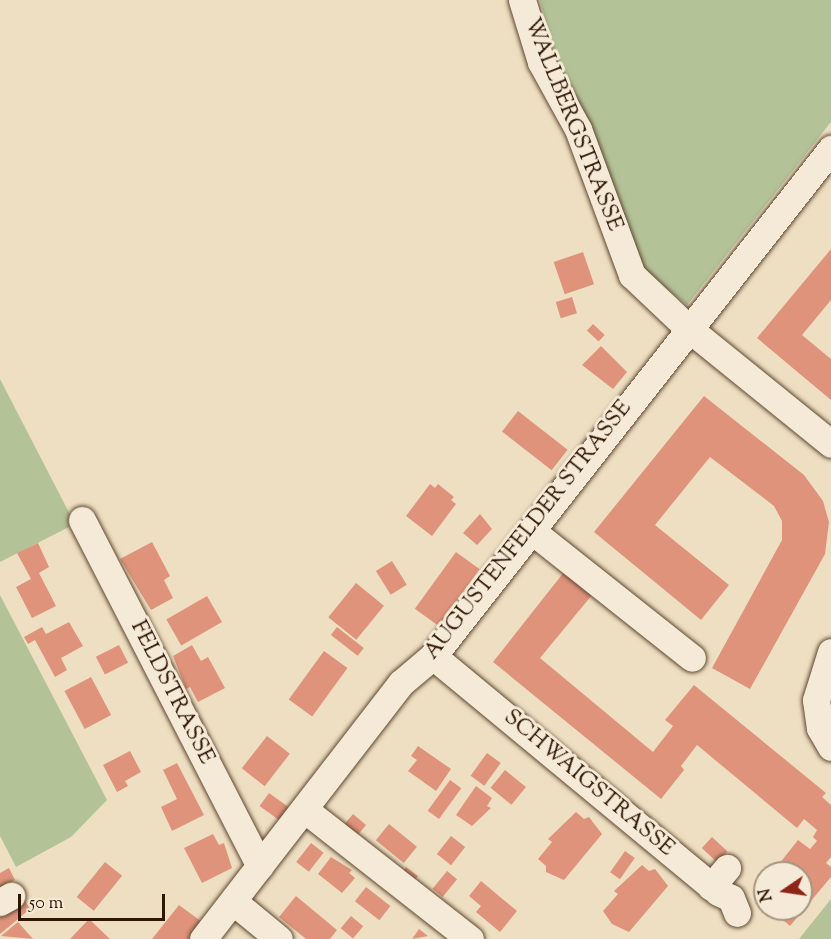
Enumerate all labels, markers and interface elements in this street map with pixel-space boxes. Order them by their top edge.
street label: WALLBERGSTRASSE [517,15,627,235]
street label: AUGUSTENFELDER STRASSE [420,396,638,666]
street label: FELDSTRASSE [123,617,219,769]
street label: SCHWAIGSTRASSE [498,705,678,863]
north arrow [753,861,813,921]
scale bar [21,882,168,920]
text: N [754,886,780,904]
text: 50 m [29,891,63,917]

